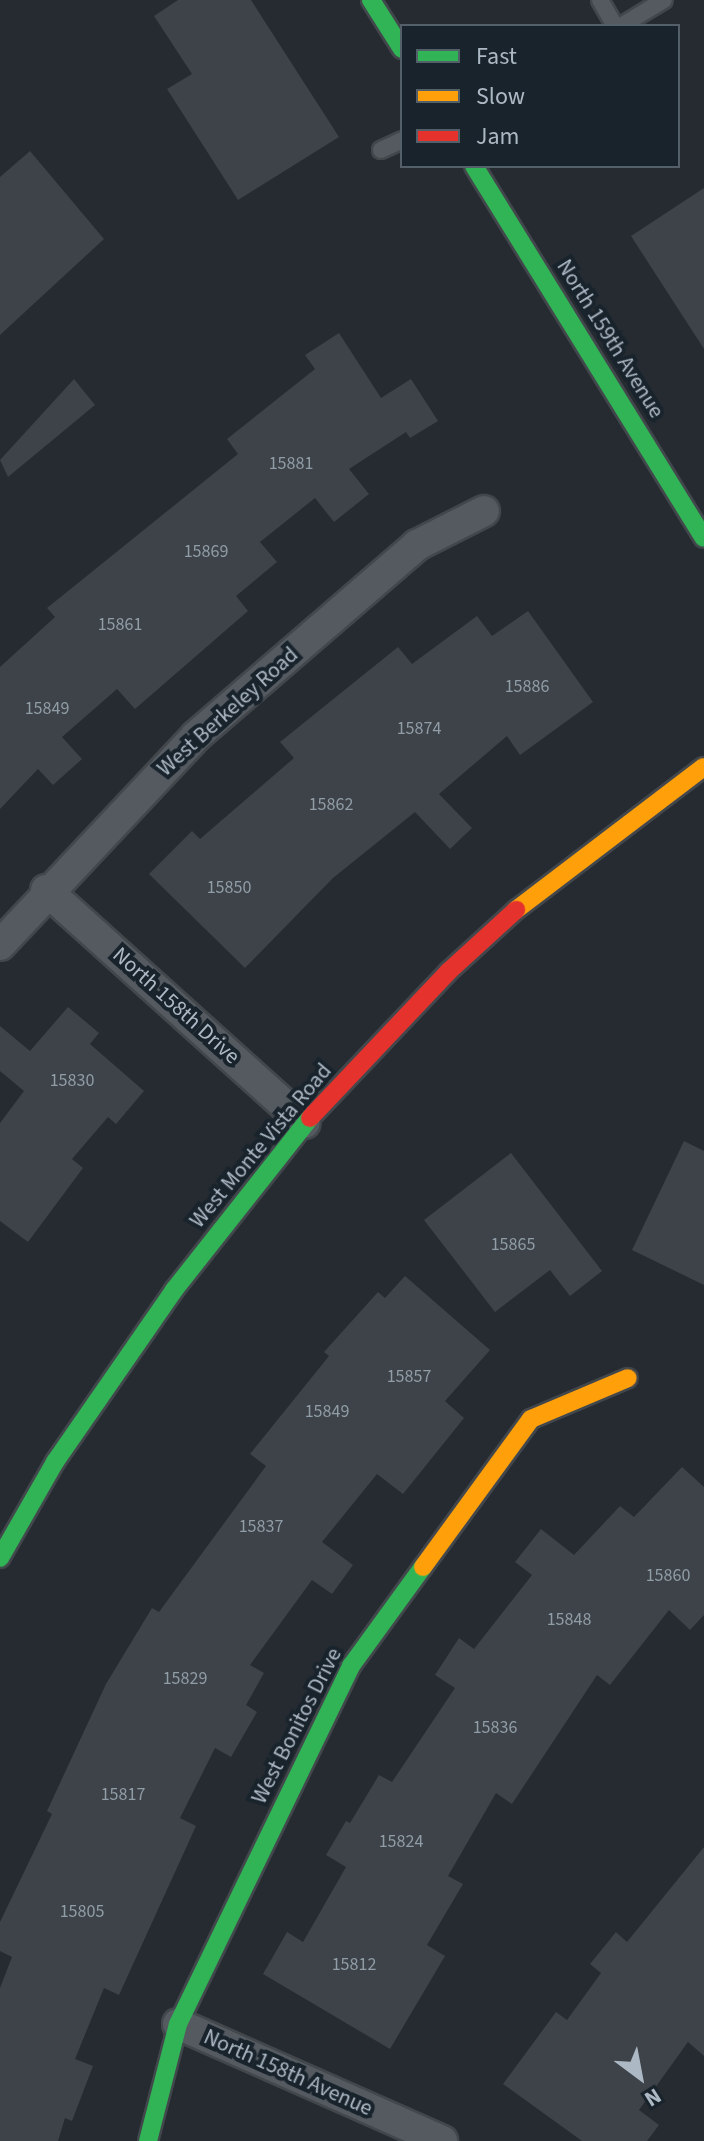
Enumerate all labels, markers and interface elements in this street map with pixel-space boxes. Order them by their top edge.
legend [400,24,680,168]
text: Fast [476,39,517,74]
text: Slow [476,79,525,114]
text: Jam [476,119,520,154]
street label: North 159th Avenue [551,255,669,423]
house number: 15881 [269,453,313,475]
house number: 15869 [184,541,228,563]
house number: 15861 [98,614,142,636]
street label: West Berkeley Road [152,642,304,782]
house number: 15886 [505,676,549,698]
house number: 15849 [25,698,69,720]
house number: 15874 [397,718,441,740]
house number: 15862 [309,794,353,816]
house number: 15850 [207,877,251,899]
street label: North 158th Drive [107,942,245,1070]
street label: West Monte Vista Road [185,1058,337,1234]
house number: 15830 [50,1070,94,1092]
house number: 15865 [491,1234,535,1256]
house number: 15857 [387,1366,431,1388]
house number: 15849 [305,1401,349,1423]
house number: 15837 [239,1516,283,1538]
house number: 15860 [646,1565,690,1587]
house number: 15848 [547,1609,591,1631]
street label: West Bonitos Drive [246,1644,348,1808]
house number: 15829 [163,1668,207,1690]
house number: 15836 [473,1717,517,1739]
house number: 15817 [101,1784,145,1806]
house number: 15824 [379,1831,423,1853]
house number: 15805 [60,1901,104,1923]
house number: 15812 [332,1954,376,1976]
street label: North 158th Avenue [199,2024,377,2122]
north arrow [600,2037,680,2117]
text: N [638,2080,667,2115]

